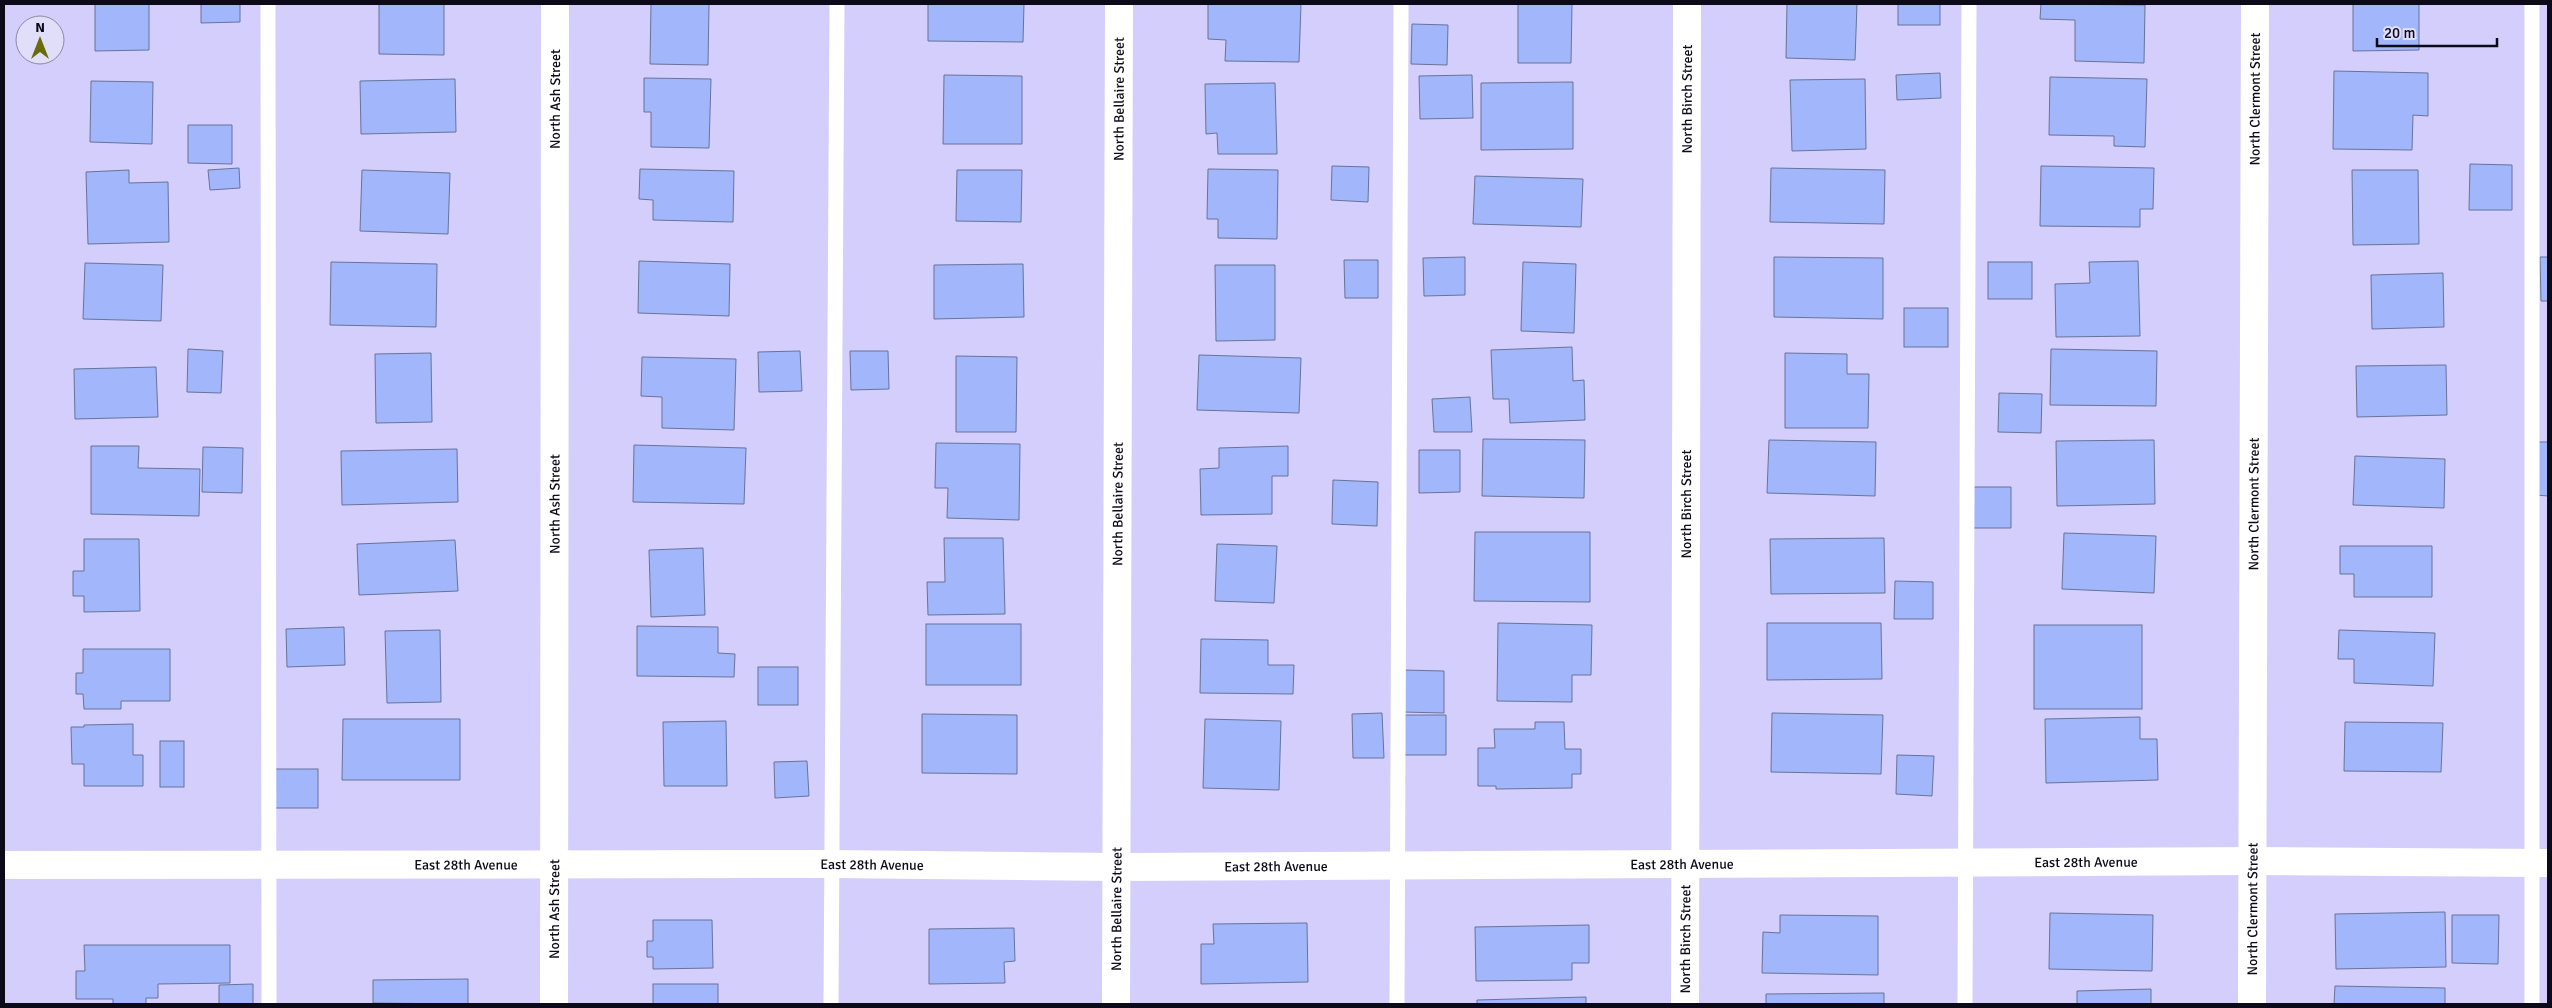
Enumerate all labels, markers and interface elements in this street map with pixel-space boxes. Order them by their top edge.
north arrow [15,15,65,65]
scale bar [2377,15,2497,47]
text: N [35,19,45,36]
text: 20 m [2384,24,2415,42]
street label: North Clermont Street [2246,32,2263,166]
street label: North Bellaire Street [1110,37,1127,161]
street label: North Birch Street [1678,44,1695,153]
street label: North Ash Street [546,49,563,149]
street label: North Clermont Street [2245,437,2262,571]
street label: North Bellaire Street [1109,442,1126,566]
street label: North Birch Street [1677,449,1695,558]
street label: North Ash Street [546,454,563,554]
street label: North Clermont Street [2244,842,2261,976]
street label: North Bellaire Street [1108,847,1125,971]
street label: East 28th Avenue [2034,853,2138,871]
street label: East 28th Avenue [820,855,924,873]
street label: East 28th Avenue [1630,855,1734,873]
street label: East 28th Avenue [414,856,518,873]
street label: East 28th Avenue [1224,857,1328,875]
street label: North Ash Street [546,859,563,959]
street label: North Birch Street [1677,884,1694,993]

